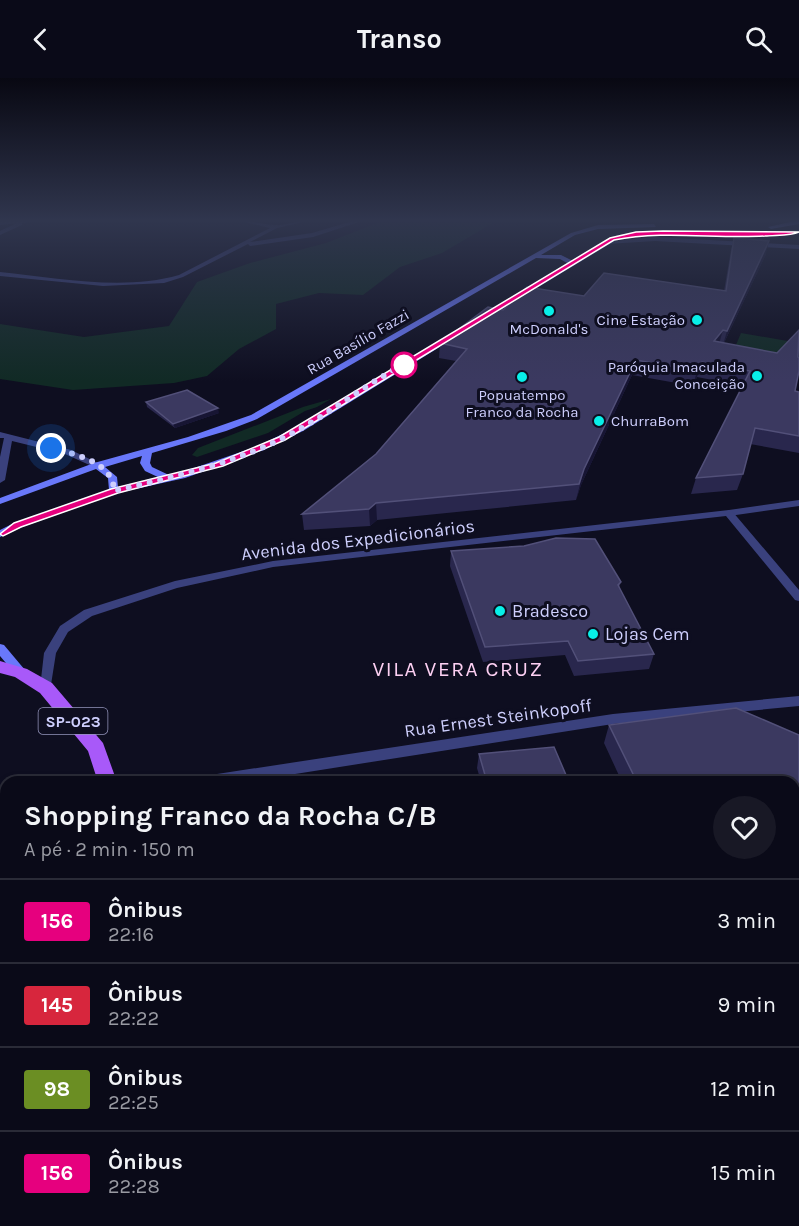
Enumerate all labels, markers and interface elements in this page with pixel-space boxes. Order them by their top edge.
icon: back [24,23,57,56]
text: Transo [357,23,442,55]
icon: search [742,23,775,56]
marker: McDonald's [542,304,556,318]
street label: Rua Basílio Fazzi [304,305,412,379]
place label: Cine Estação [597,311,685,329]
marker: Cine Estação [690,313,704,327]
place label: McDonald's [510,320,588,338]
unlabelled marker [391,352,417,378]
place label: Paróquia Imaculada Conceição [608,358,745,393]
marker: Paróquia Imaculada Conceição [750,369,764,383]
marker: Popuatempo Franco da Rocha [515,370,529,384]
place label: Popuatempo Franco da Rocha [465,386,579,421]
place label: ChurraBom [611,412,689,430]
marker: ChurraBom [592,414,606,428]
your location [36,433,66,463]
street label: Avenida dos Expedicionários [240,515,476,565]
place label: Bradesco [512,600,588,622]
marker: Bradesco [493,604,507,618]
place label: Lojas Cem [605,623,690,645]
marker: Lojas Cem [586,627,600,641]
district label: VILA VERA CRUZ [373,657,543,681]
street label: Rua Ernest Steinkopoff [403,694,594,742]
road number: SP-023 [38,708,107,734]
button: heart [713,796,776,859]
text: Shopping Franco da Rocha C/B [24,799,437,832]
text: A pé · 2 min · 150 m [24,838,195,861]
text: Ônibus [108,897,183,923]
text: 3 min [717,908,776,934]
text: 156 [41,909,73,933]
text: 22:16 [108,923,154,946]
text: Ônibus [108,981,183,1007]
text: 9 min [718,992,776,1018]
text: 145 [41,993,73,1017]
text: 22:22 [108,1007,159,1030]
text: Ônibus [108,1065,183,1091]
text: 12 min [710,1076,776,1102]
text: 98 [44,1077,70,1101]
text: 22:25 [108,1091,159,1114]
text: Ônibus [108,1149,183,1175]
text: 15 min [711,1160,776,1186]
text: 156 [41,1161,73,1185]
text: 22:28 [108,1175,160,1198]

